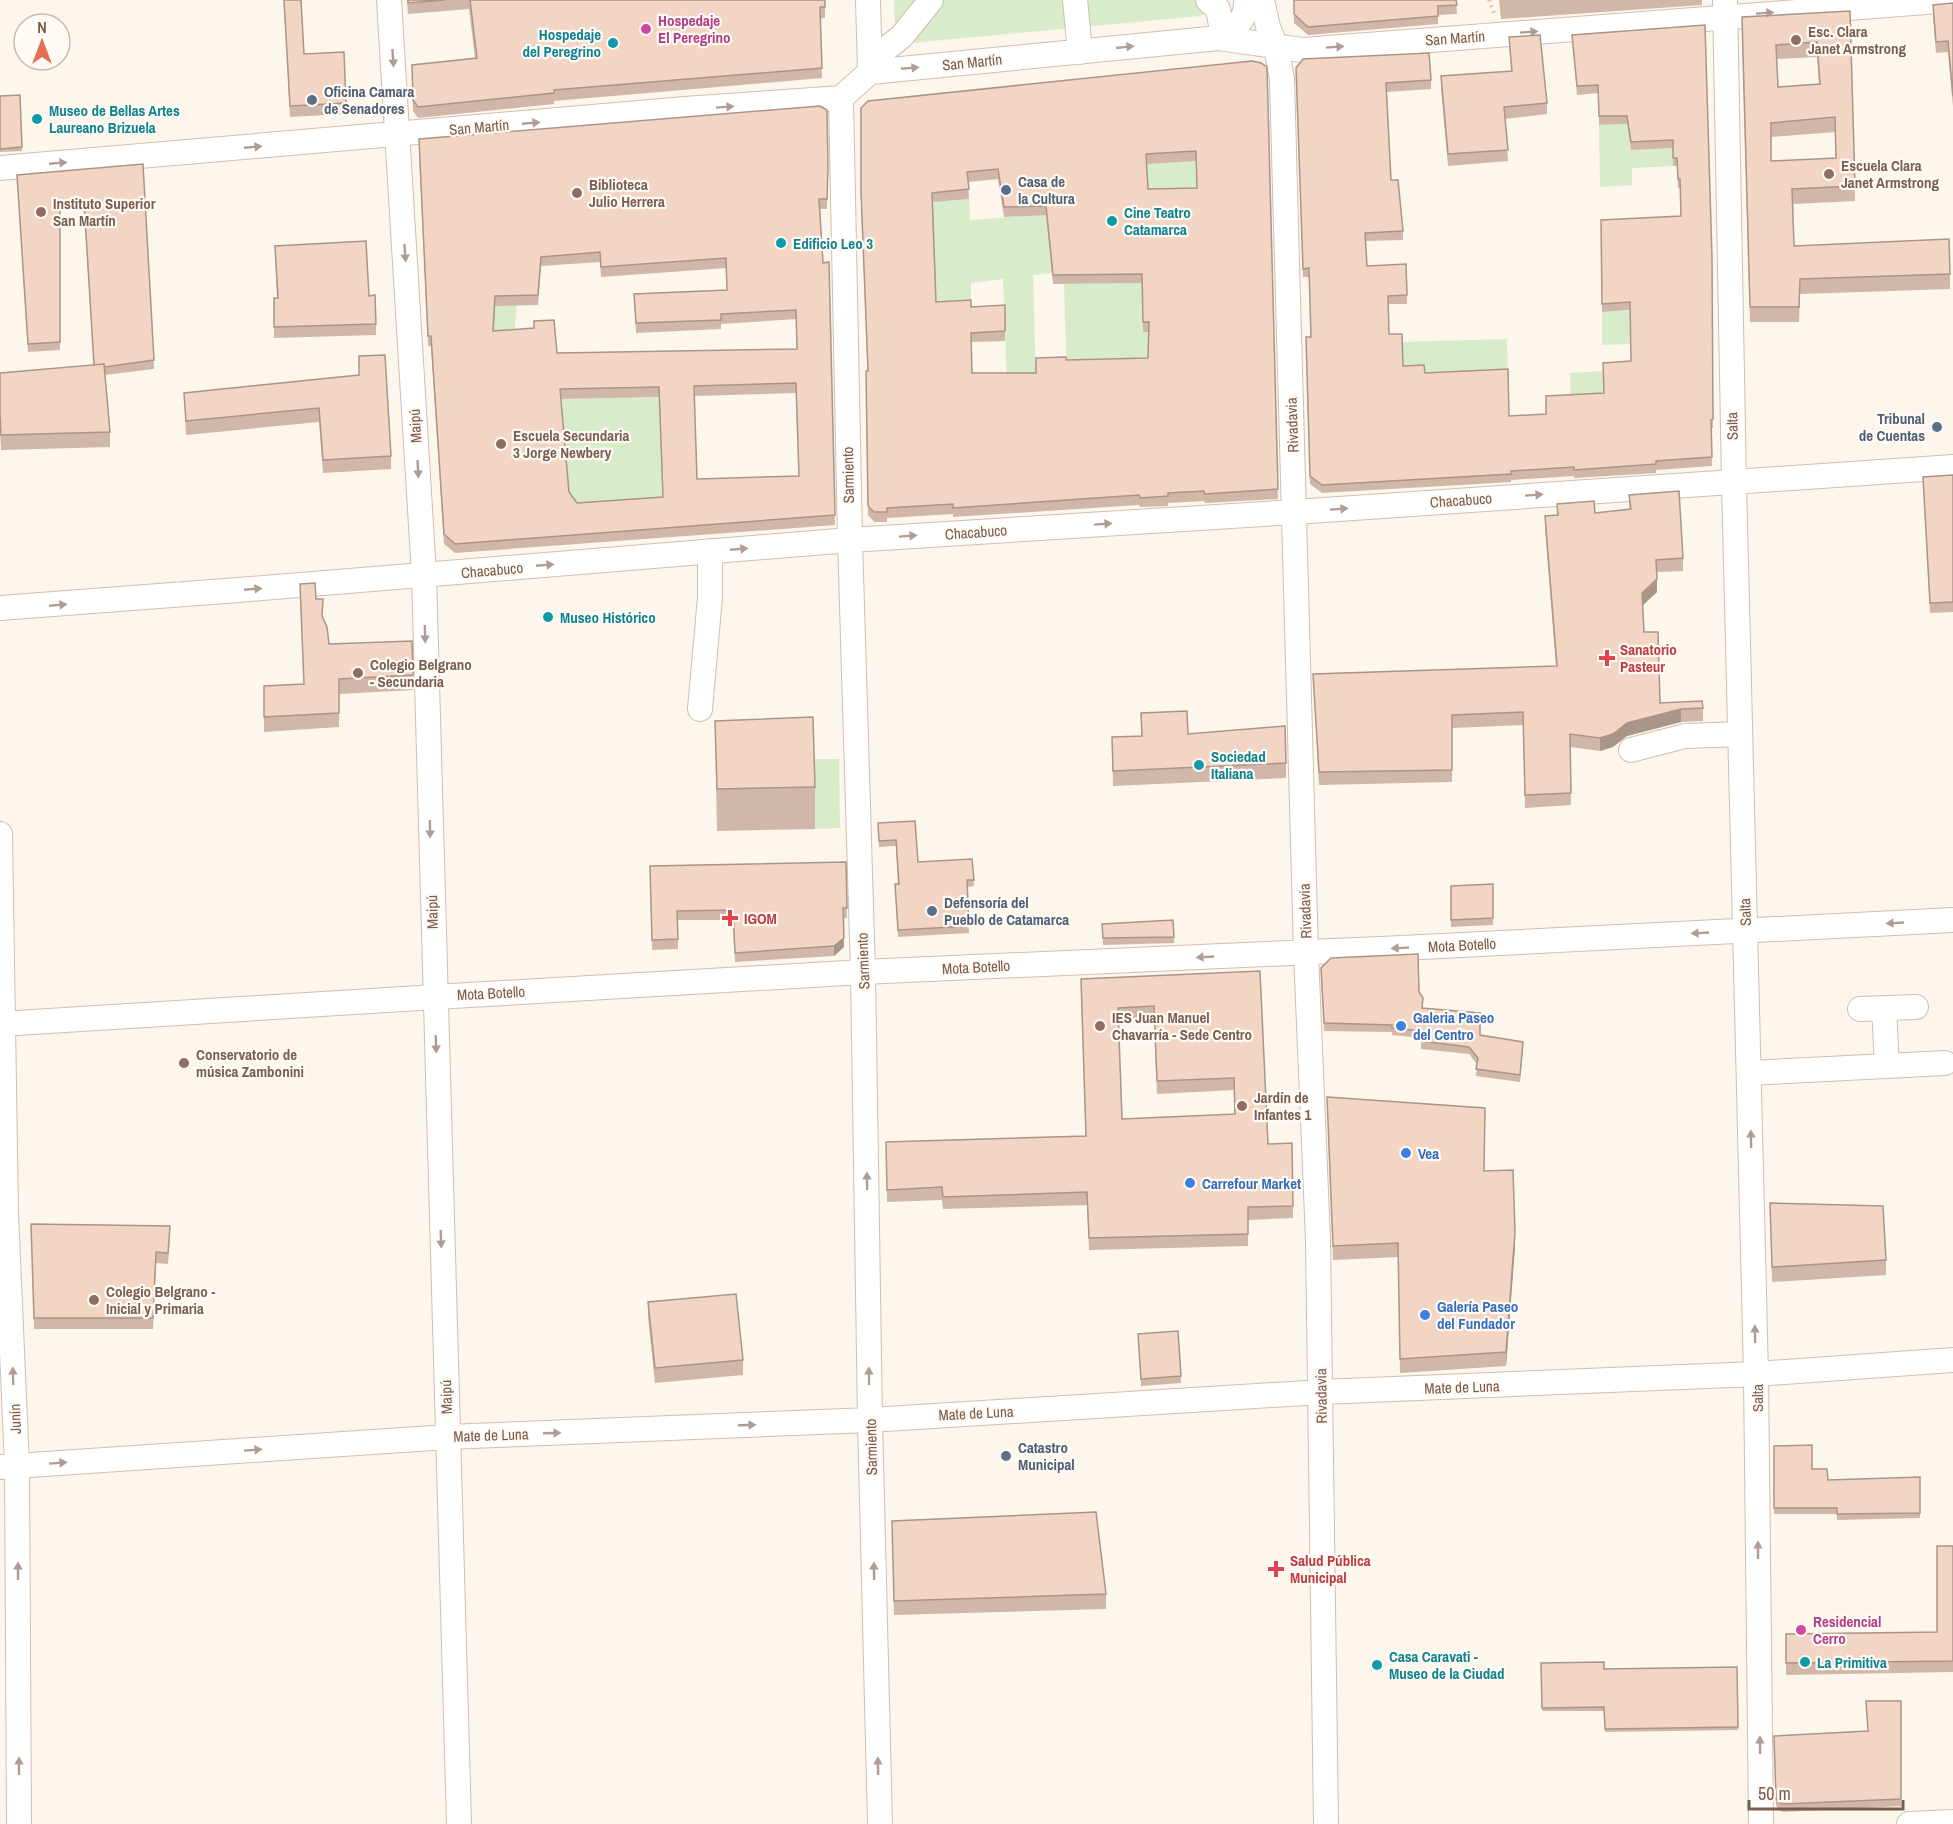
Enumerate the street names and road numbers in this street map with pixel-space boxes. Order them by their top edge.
street label: San Martín [1424,25,1486,51]
street label: San Martín [941,48,1003,76]
street label: San Martín [448,114,510,140]
street label: Rivadavia [1281,397,1303,453]
street label: Maipú [404,408,426,444]
street label: Salta [1721,412,1743,440]
street label: Sarmiento [837,446,859,504]
street label: Chacabuco [1429,487,1493,513]
street label: Chacabuco [944,519,1008,545]
street label: Chacabuco [460,557,524,583]
street label: Rivadavia [1294,883,1316,939]
street label: Maipú [421,895,443,929]
street label: Salta [1734,897,1756,926]
street label: Sarmiento [852,932,874,990]
street label: Mota Botello [1427,933,1497,957]
street label: Mota Botello [941,955,1011,979]
street label: Mota Botello [456,981,526,1005]
street label: Rivadavia [1310,1368,1332,1424]
street label: Mate de Luna [1424,1375,1500,1399]
street label: Maipú [435,1380,457,1414]
street label: Salta [1747,1384,1768,1412]
street label: Mate de Luna [938,1401,1014,1425]
street label: Junín [4,1404,26,1434]
street label: Sarmiento [860,1418,882,1476]
street label: Mate de Luna [453,1423,529,1447]

